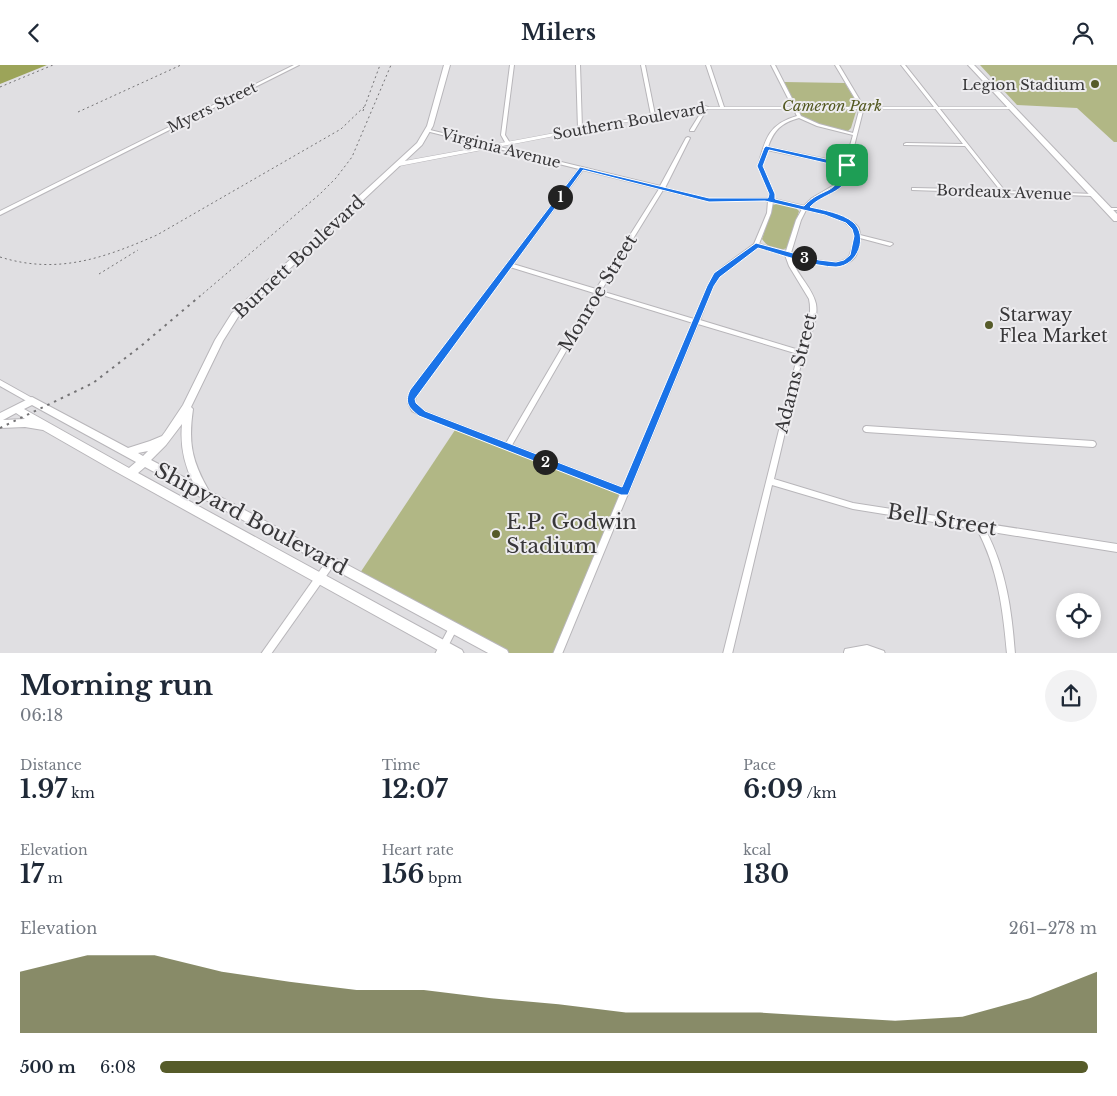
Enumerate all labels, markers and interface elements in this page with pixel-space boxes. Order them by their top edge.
icon: back [20,19,48,47]
text: Milers [521,19,596,46]
icon: person [1069,19,1097,47]
place label: Legion Stadium [962,75,1085,94]
street label: Myers Street [164,77,260,137]
marker: Legion Stadium [1089,78,1101,90]
park label: Cameron Park [782,96,882,115]
street label: Southern Boulevard [551,98,707,144]
street label: Virginia Avenue [438,124,563,172]
pin [826,144,868,186]
icon: arrive [833,151,861,179]
street label: Bordeaux Avenue [936,180,1072,204]
pin: 1 [548,185,572,209]
text: 1 [557,188,564,206]
street label: Burnett Boulevard [229,191,369,323]
street label: Monroe Street [554,230,642,356]
pin: 3 [792,245,816,271]
text: 3 [800,249,809,267]
place label: Starway Flea Market [999,304,1108,347]
street label: Adams Street [770,311,822,436]
marker: Starway Flea Market [983,319,995,331]
pin: 2 [532,449,558,475]
text: 2 [541,453,550,471]
street label: Shipyard Boulevard [150,457,352,581]
street label: Bell Street [885,498,999,542]
place label: E.P. Godwin Stadium [506,509,637,559]
marker: E.P. Godwin Stadium [490,528,502,540]
map controls [1056,593,1101,638]
button: locate [1056,593,1101,638]
text: Morning run [20,668,213,703]
button: share [1045,670,1097,722]
text: 06:18 [20,705,63,725]
text: Distance [20,756,82,774]
text: Time [382,756,420,774]
text: Pace [743,756,776,774]
text: 1.97 [20,774,67,805]
text: 12:07 [382,774,448,805]
text: 6:09 [743,774,803,805]
text: km [67,784,95,802]
text: /km [803,784,837,802]
text: Elevation [20,841,88,859]
text: Heart rate [382,841,454,859]
text: kcal [743,841,771,859]
text: 17 [20,859,44,890]
text: 156 [382,859,424,890]
text: 130 [743,859,789,890]
text: m [44,869,63,887]
text: bpm [424,869,462,887]
text: Elevation [20,918,97,938]
text: 261–278 m [1009,918,1097,938]
text: 500 m [20,1057,76,1077]
text: 6:08 [100,1057,136,1077]

